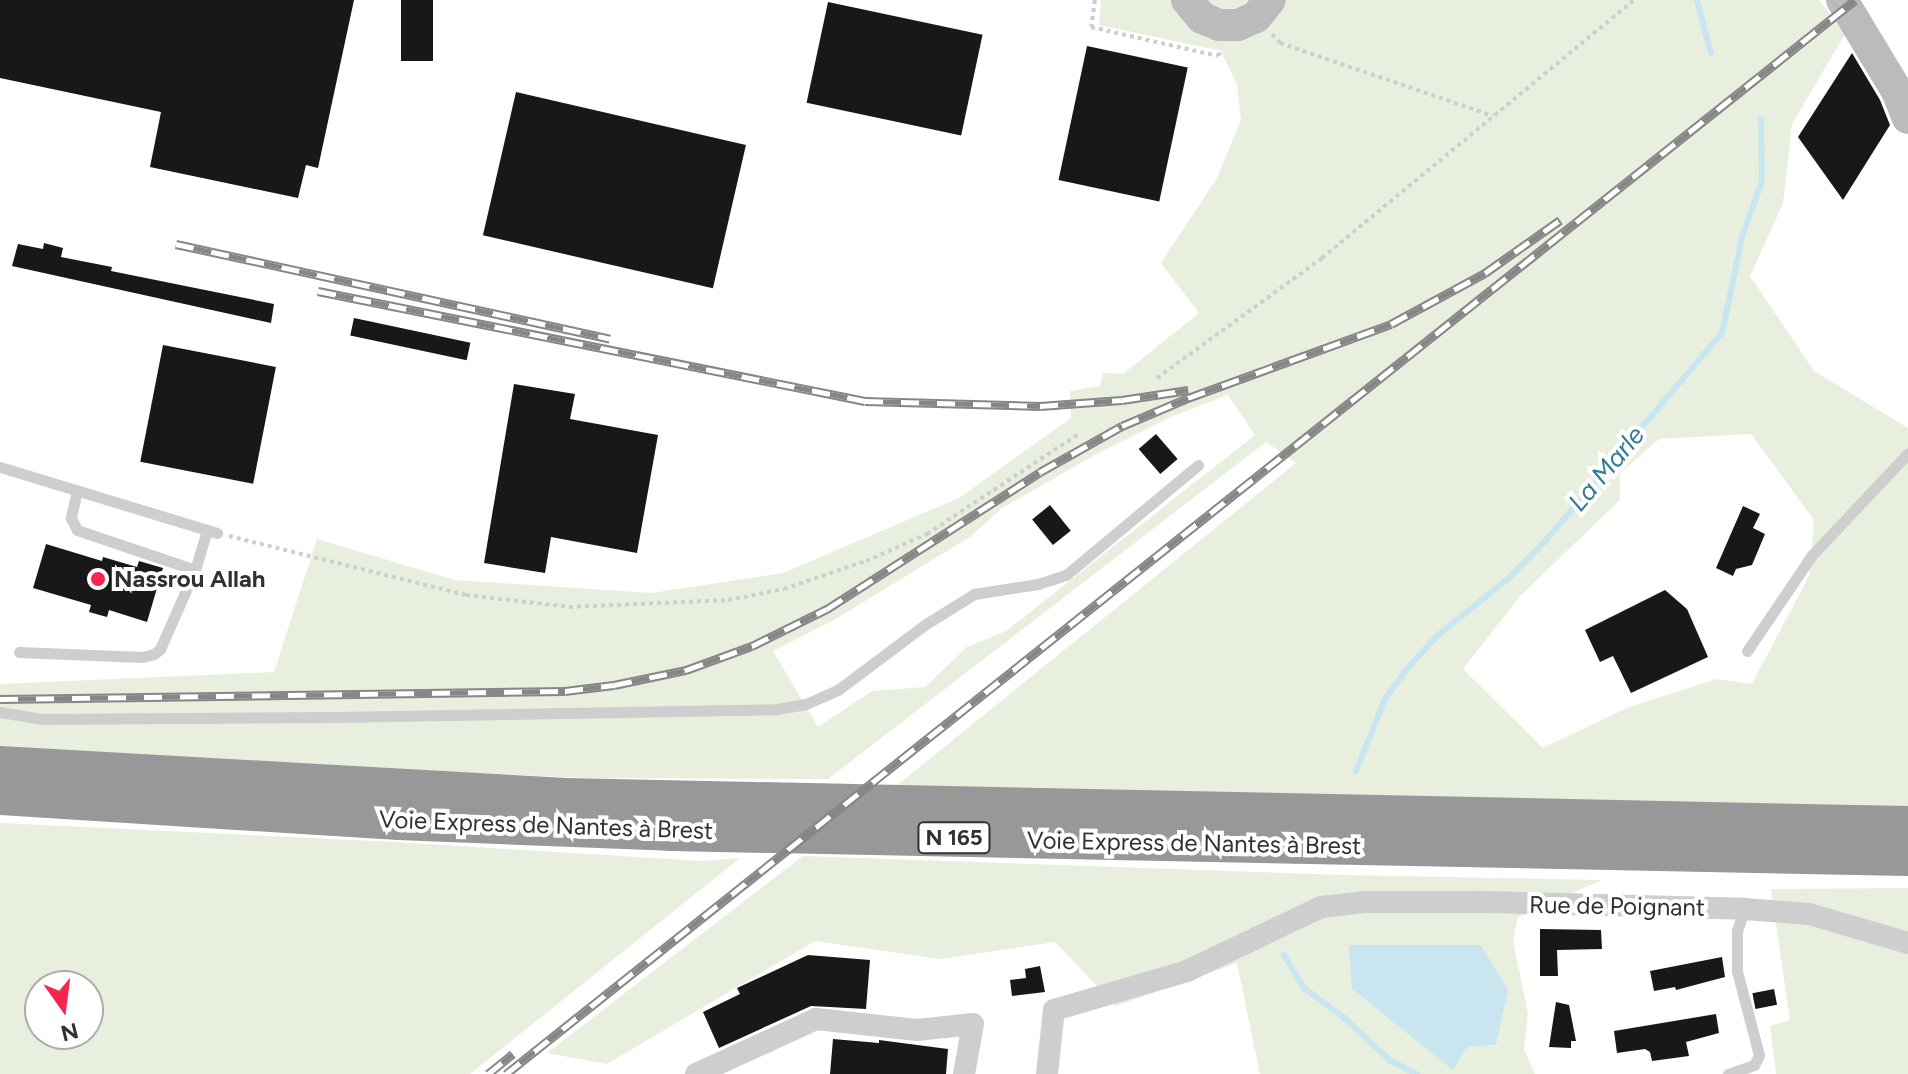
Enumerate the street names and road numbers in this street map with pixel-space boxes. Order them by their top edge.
street label: Voie Express de Nantes à Brest [378,805,714,845]
road number: N 165 [916,820,992,856]
street label: Voie Express de Nantes à Brest [1027,826,1361,860]
street label: Rue de Poignant [1529,890,1705,922]

